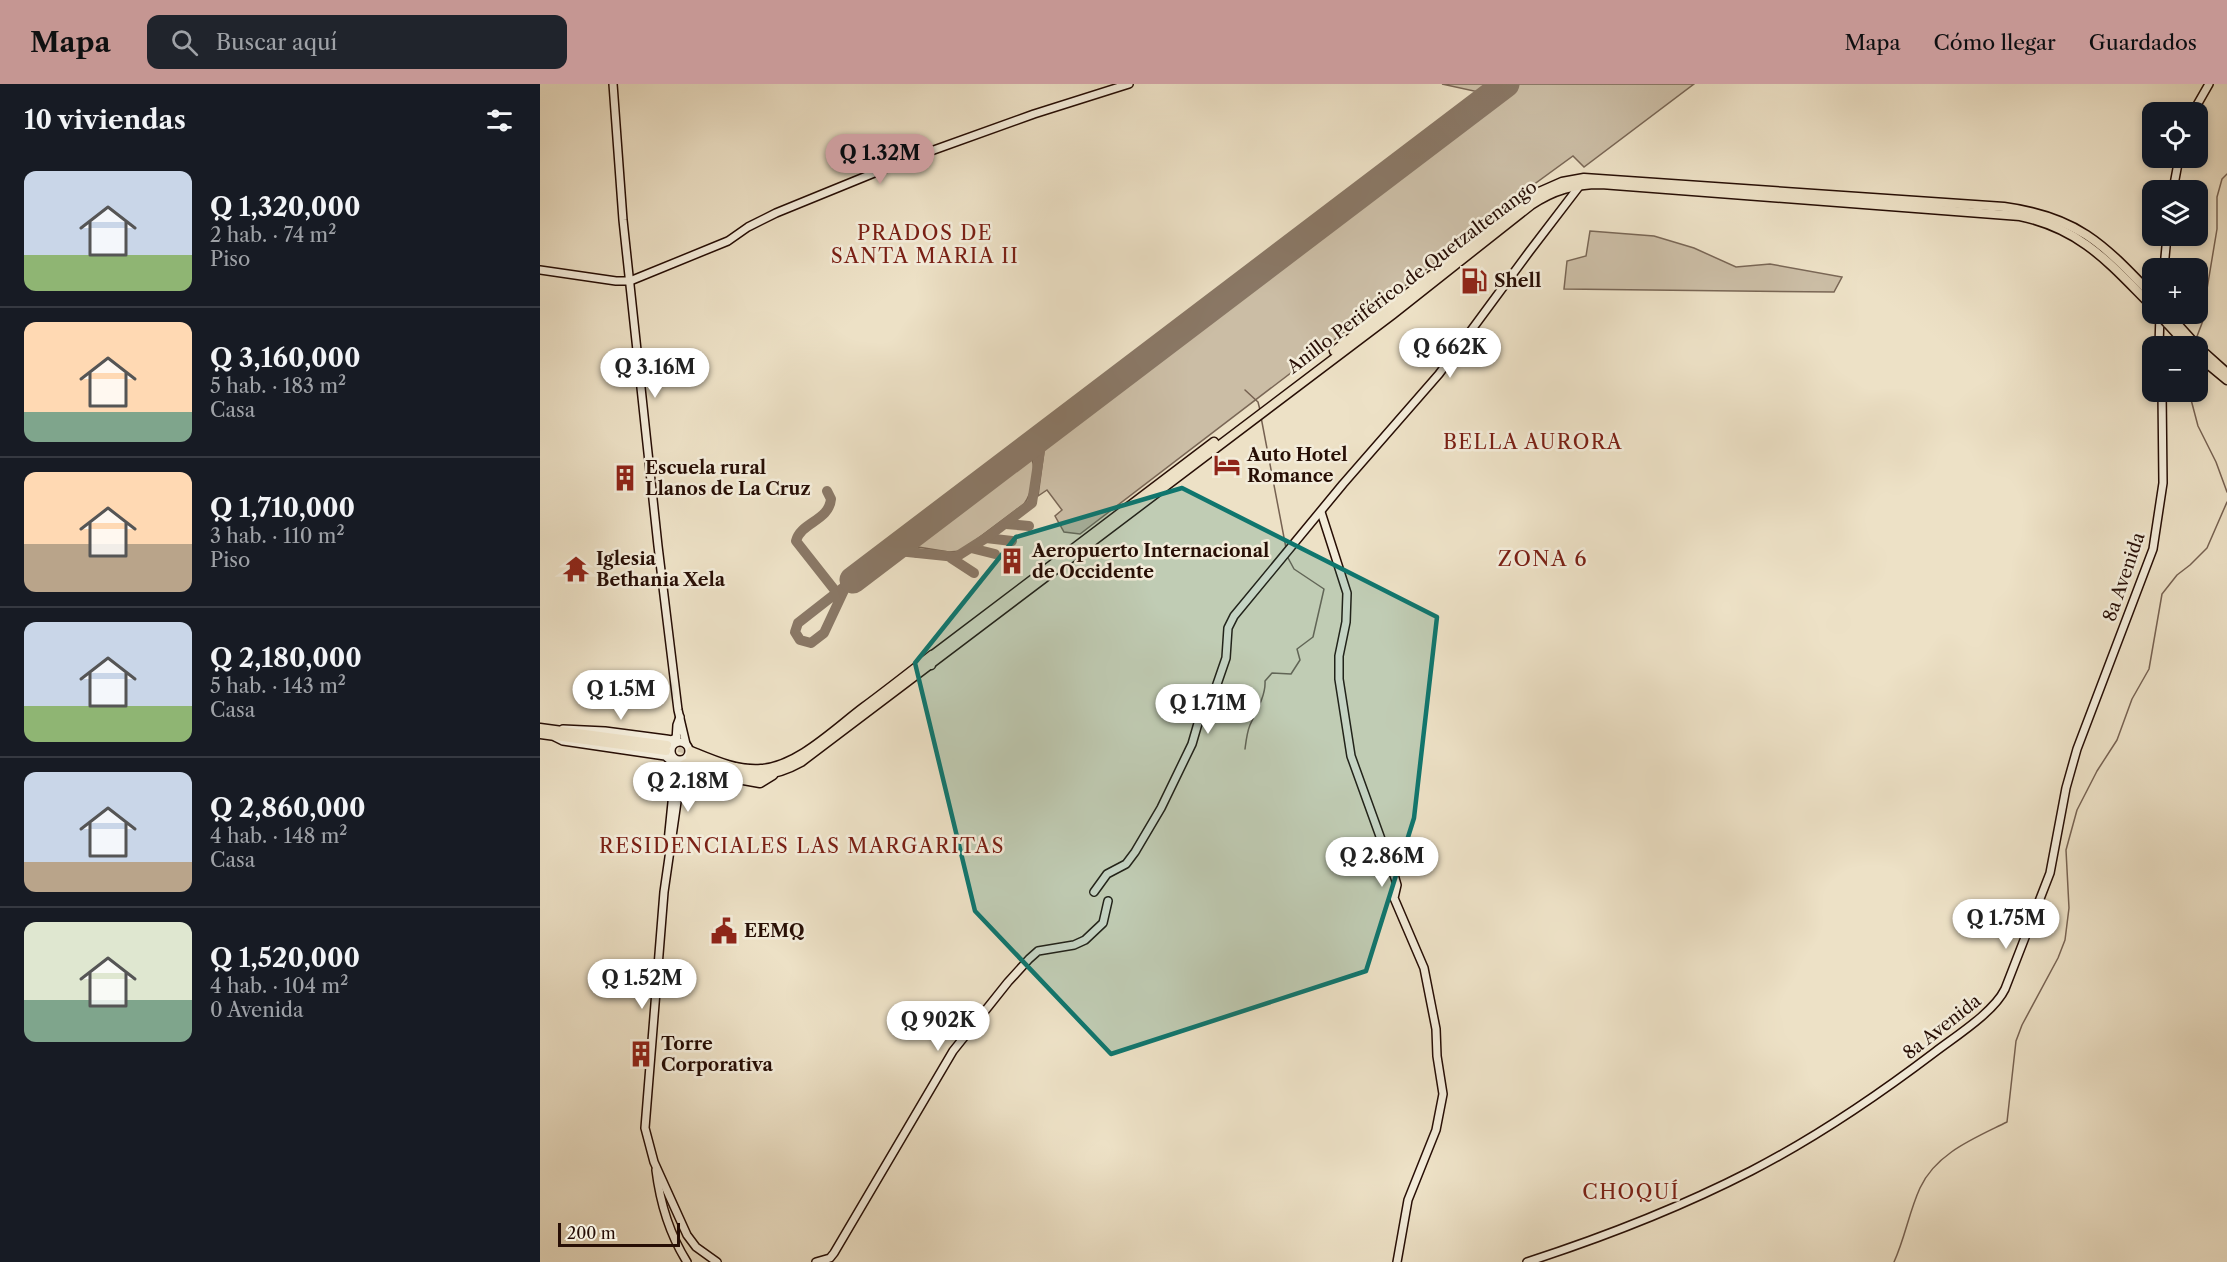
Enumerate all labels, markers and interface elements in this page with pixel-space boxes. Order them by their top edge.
search box [147,15,567,69]
text: Mapa [30,25,111,59]
icon: search [168,26,201,59]
text: Buscar aquí [216,29,337,56]
text: Mapa [1844,30,1901,55]
text: Cómo llegar [1934,30,2056,55]
text: Guardados [2089,30,2197,55]
map controls [2142,102,2208,402]
button: locate [2142,102,2208,168]
text: 10 viviendas [24,104,186,136]
icon: filters [483,104,516,137]
pin: Q 1.32M [825,134,935,185]
text: Q 1.32M [839,141,921,165]
street label: Anillo Periférico de Quetzaltenango [1282,176,1541,379]
button: layers [2142,180,2208,246]
text: Q 1,320,000 [210,191,361,223]
icon: home [72,195,144,267]
district label: PRADOS DE SANTA MARIA II [831,221,1019,268]
text: 2 hab. · 74 m² [210,223,336,247]
text: Piso [210,247,250,271]
button: + [2142,258,2208,324]
fuel station icon: Shell [1459,266,1489,296]
place label: Shell [1494,270,1541,292]
pin: Q 662K [1401,328,1499,379]
text: Q 662K [1413,335,1487,359]
button: − [2142,336,2208,402]
text: Q 3,160,000 [210,342,361,374]
icon: home [72,346,144,418]
pin: Q 3.16M [600,348,710,399]
text: Q 3.16M [614,355,696,379]
text: 5 hab. · 183 m² [210,374,346,398]
text: Casa [210,398,255,422]
district label: BELLA AURORA [1443,430,1623,454]
place label: Auto Hotel Romance [1246,444,1348,487]
hotel icon: Auto Hotel Romance [1212,450,1242,480]
place label: Escuela rural Llanos de La Cruz [645,457,811,500]
building icon: Escuela rural Llanos de La Cruz [610,463,640,493]
text: Q 1,710,000 [210,492,355,524]
icon: home [72,496,144,568]
text: 3 hab. · 110 m² [210,524,345,548]
street label: 8a Avenida [2098,529,2150,624]
place label: Aeropuerto Internacional de Occidente [1031,540,1269,583]
building icon: Aeropuerto Internacional de Occidente [997,546,1027,576]
district label: ZONA 6 [1498,546,1588,571]
text: Piso [210,548,250,572]
place label: Iglesia Bethania Xela [596,548,726,591]
temple icon: Iglesia Bethania Xela [561,554,591,584]
text: Q 2,180,000 [210,642,362,674]
icon: home [72,646,144,718]
pin: Q 1.5M [572,670,670,721]
text: 5 hab. · 143 m² [210,674,346,698]
text: Q 1.5M [586,677,656,701]
pin: Q 1.71M [1153,684,1263,735]
text: Q 1.71M [1169,691,1247,715]
text: Casa [210,698,255,722]
pin: Q 2.18M [633,762,743,813]
text: Q 2.18M [647,769,729,793]
text: Q 2,860,000 [210,792,366,824]
icon: home [72,796,144,868]
text: 4 hab. · 148 m² [210,824,348,848]
district label: RESIDENCIALES LAS MARGARITAS [599,834,1005,858]
pin: Q 2.86M [1327,837,1437,888]
text: Q 2.86M [1339,844,1425,868]
text: Casa [210,848,255,872]
pin: Q 1.75M [1951,899,2061,950]
text: Q 1.75M [1966,906,2046,930]
public building icon: EEMQ [709,916,739,946]
place label: EEMQ [744,920,805,942]
text: Q 1,520,000 [210,942,360,974]
icon: home [72,946,144,1018]
pin: Q 1.52M [587,959,697,1010]
text: Q 1.52M [602,966,682,990]
text: 4 hab. · 104 m² [210,974,348,998]
street label: 8a Avenida [1899,989,1986,1064]
text: 0 Avenida [210,998,304,1022]
pin: Q 902K [889,1001,987,1052]
text: Q 902K [901,1008,975,1032]
place label: Torre Corporativa [661,1033,773,1076]
building icon: Torre Corporativa [626,1039,656,1069]
district label: CHOQUÍ [1582,1179,1680,1204]
scale bar [558,1220,680,1248]
text: 200 m [567,1223,616,1243]

